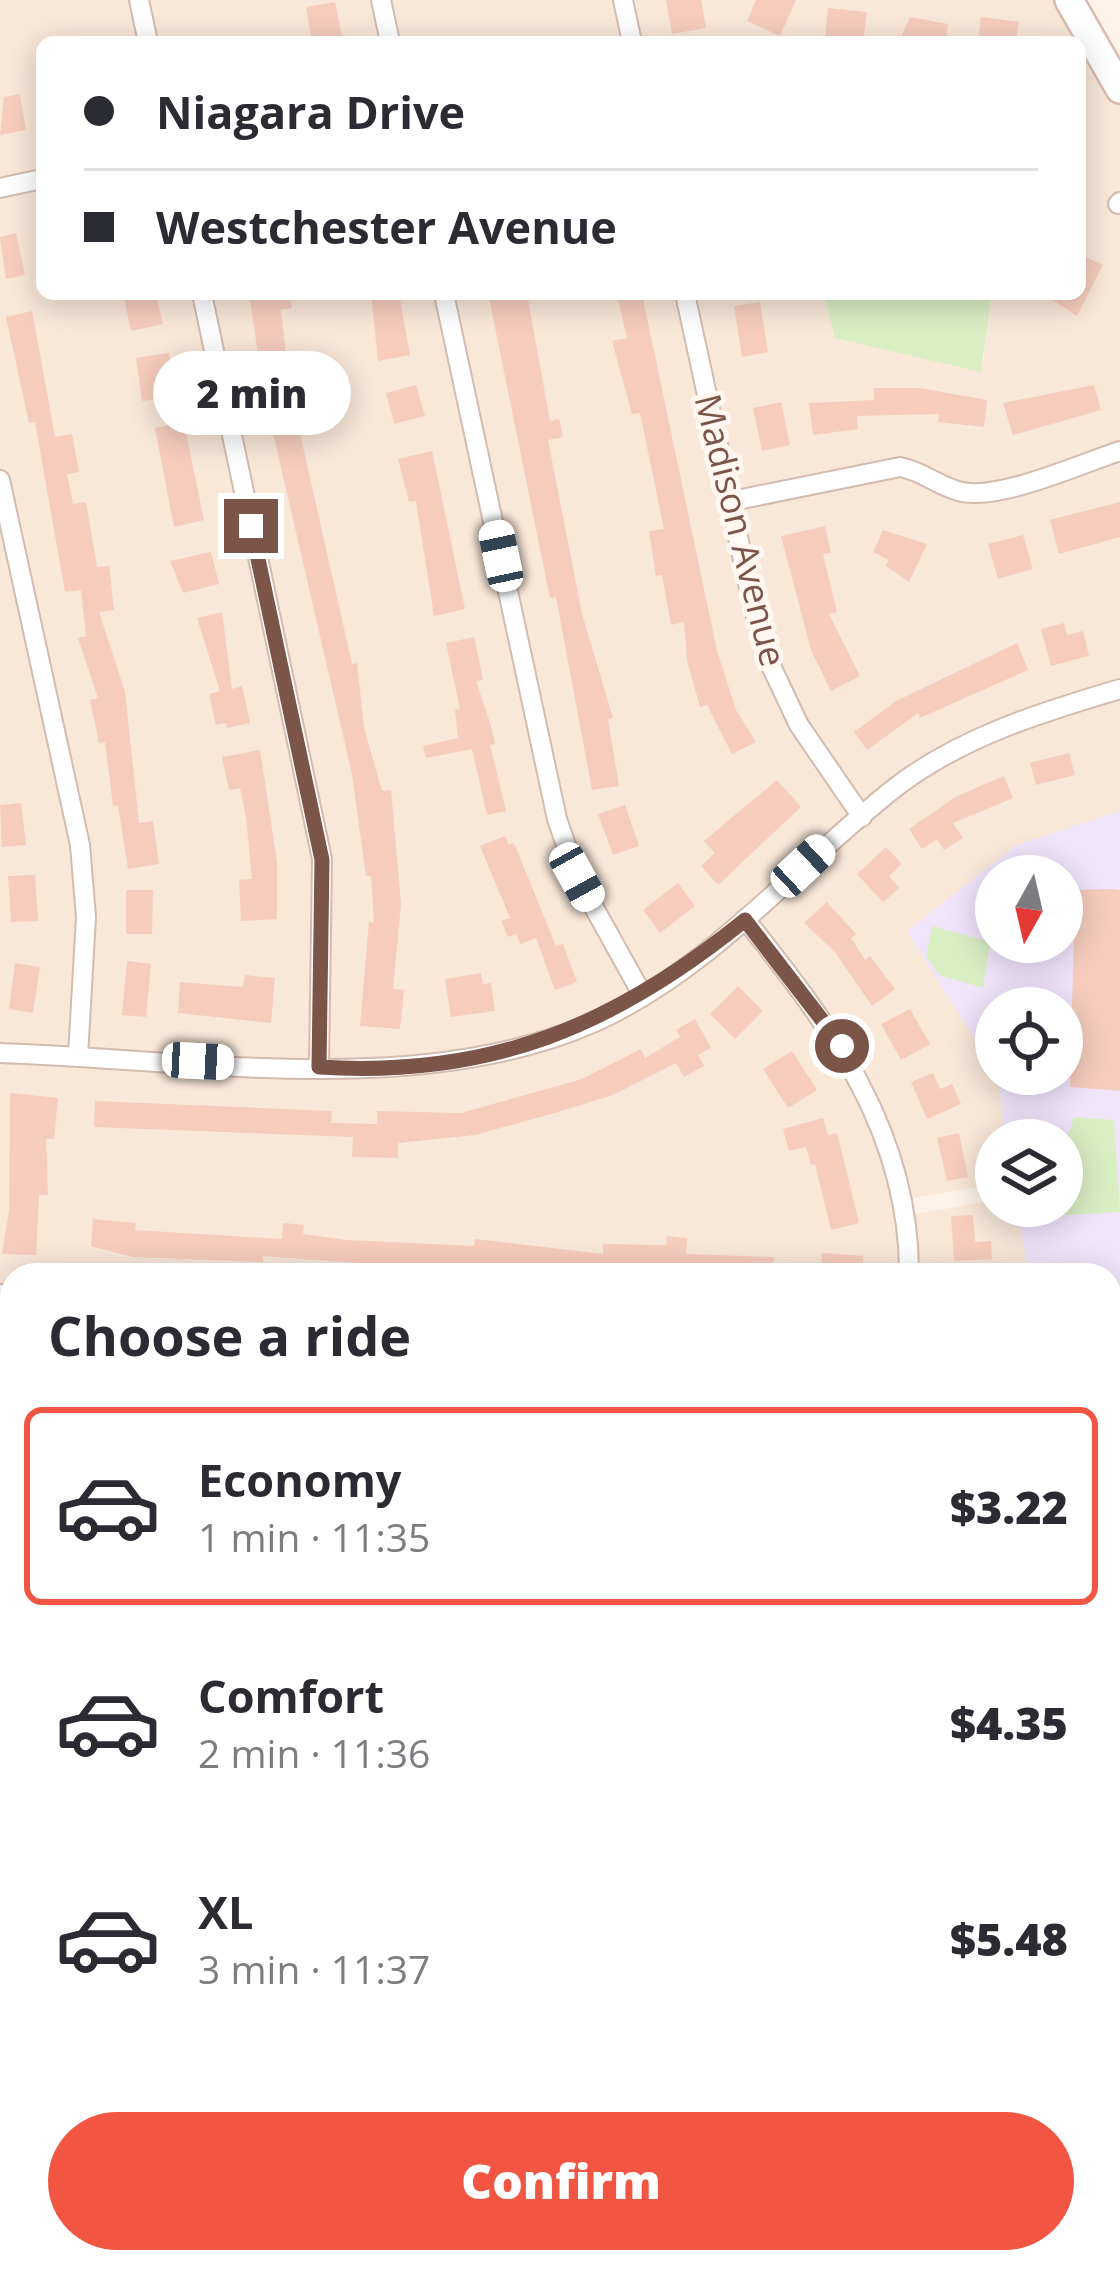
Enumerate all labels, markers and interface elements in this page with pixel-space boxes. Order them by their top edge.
text: Niagara Drive [156,81,465,142]
text: Westchester Avenue [156,196,617,257]
callout: 2 min [152,352,350,436]
text: 2 min [197,366,307,419]
street label: Madison Avenue [683,389,799,671]
route end [224,499,278,553]
car [476,517,526,595]
car [764,828,842,904]
car [544,837,610,917]
north arrow [975,855,1083,963]
map controls [975,855,1083,1227]
button: locate [975,987,1083,1095]
route start [815,1019,869,1073]
car [161,1041,235,1081]
button: layers [975,1119,1083,1227]
text: Choose a ride [48,1298,411,1372]
text: Economy [198,1449,401,1510]
icon: car [54,1452,162,1560]
text: $3.22 [950,1476,1068,1537]
text: 1 min · 11:35 [198,1510,430,1563]
text: Comfort [198,1665,384,1726]
icon: car [54,1668,162,1776]
text: $4.35 [950,1692,1068,1753]
text: 2 min · 11:36 [198,1726,430,1779]
text: XL [198,1881,253,1942]
icon: car [54,1884,162,1992]
text: $5.48 [950,1908,1068,1969]
text: 3 min · 11:37 [198,1942,430,1995]
button: Confirm [48,2112,1074,2250]

